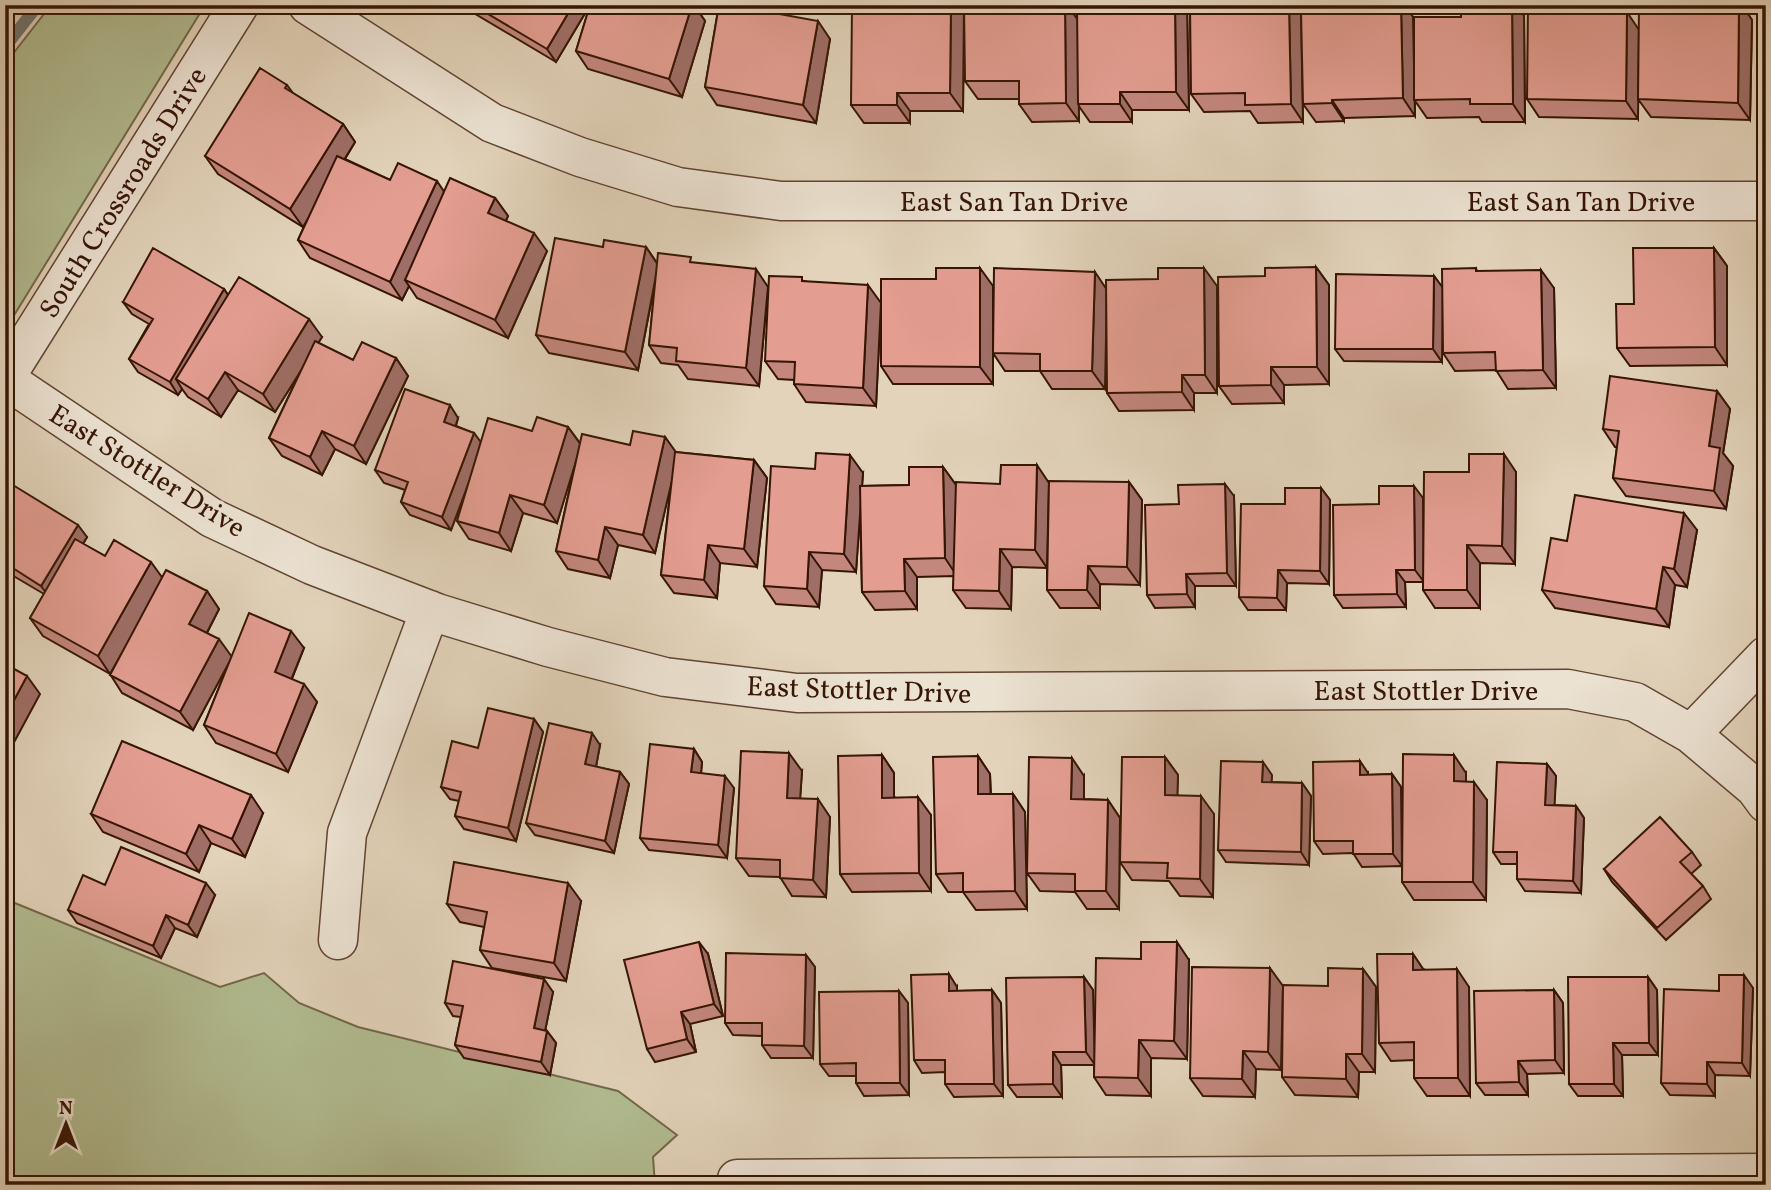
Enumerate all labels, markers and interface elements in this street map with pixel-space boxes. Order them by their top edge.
street label: South Crossroads Drive [31,60,217,326]
street label: East San Tan Drive [900,184,1128,223]
street label: East San Tan Drive [1467,184,1695,223]
street label: East Stottler Drive [41,396,252,548]
street label: East Stottler Drive [746,668,972,715]
street label: East Stottler Drive [1314,673,1538,712]
north arrow [32,1088,102,1158]
text: N [59,1096,73,1122]

